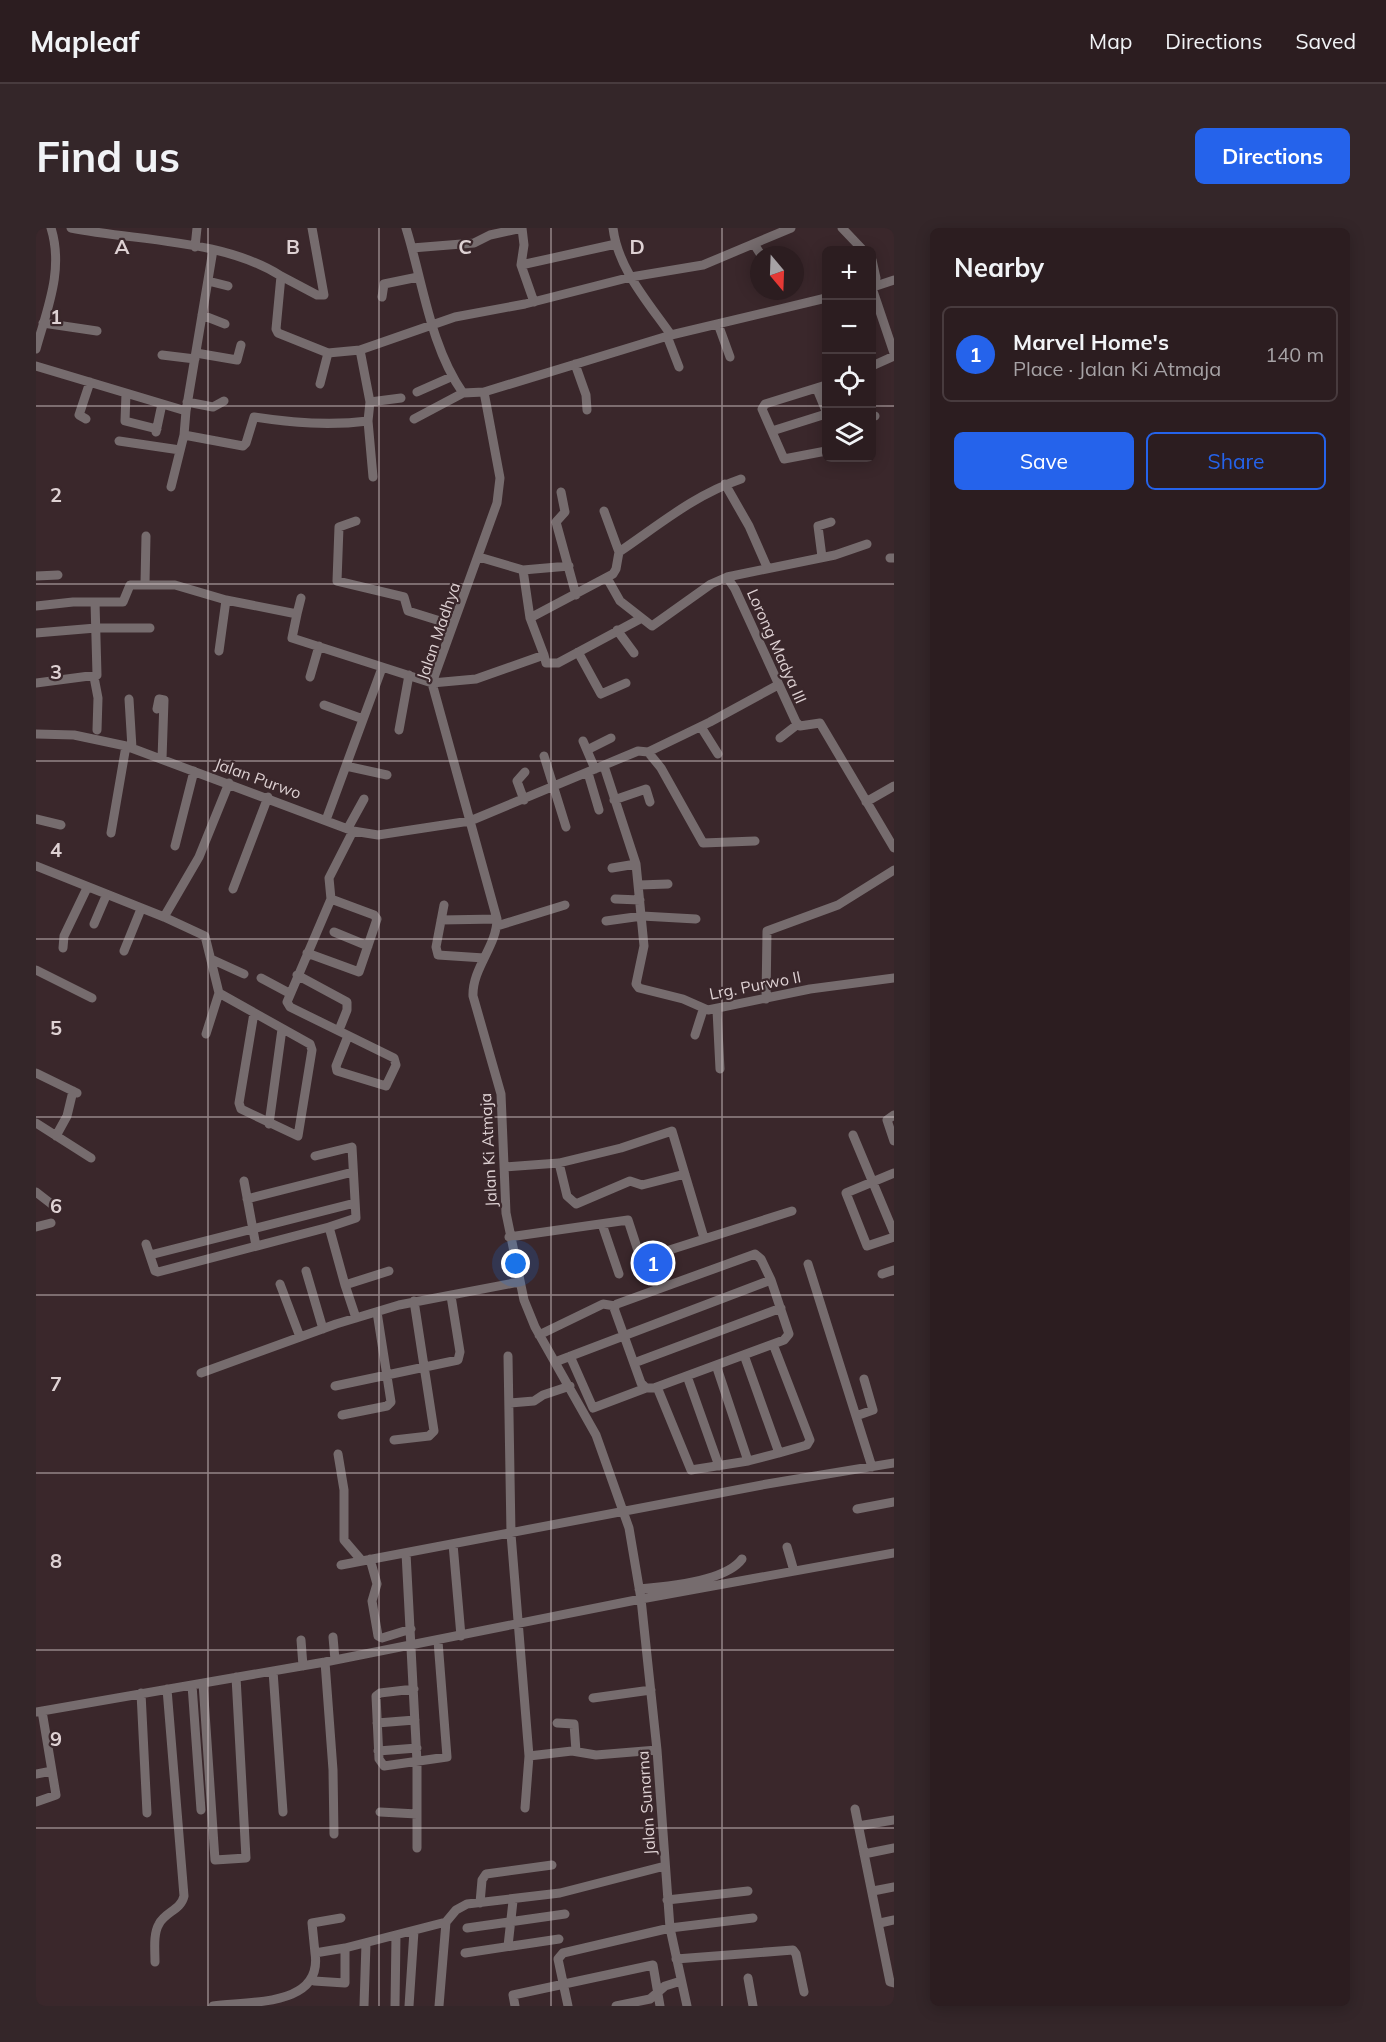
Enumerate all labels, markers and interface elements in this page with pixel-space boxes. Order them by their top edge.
text: Mapleaf [30,24,139,59]
text: Map [1089,28,1132,54]
text: Directions [1165,28,1262,54]
text: Saved [1295,28,1356,54]
button: Directions [1195,128,1350,184]
text: Find us [36,130,180,183]
text: A [115,234,130,259]
text: B [286,234,300,259]
text: C [458,234,472,259]
text: D [629,234,645,259]
north arrow [750,246,804,300]
map controls [822,246,876,462]
button: + [822,246,876,300]
text: Nearby [954,251,1044,284]
button: − [822,300,876,354]
text: 1 [50,304,62,329]
text: Marvel Home's [1013,328,1169,356]
text: 1 [970,342,982,367]
text: 140 m [1265,342,1324,367]
button: locate [822,354,876,408]
text: Place · Jalan Ki Atmaja [1013,356,1221,381]
button: layers [822,408,876,462]
button: Save [954,432,1134,490]
button: Share [1146,432,1326,490]
text: 2 [50,482,62,507]
street label: Jalan Madhya [412,580,464,682]
street label: Lorong Madya III [743,586,811,706]
text: 3 [50,659,62,684]
street label: Jalan Purwo [212,753,304,803]
text: 4 [50,837,62,862]
street label: Lrg. Purwo II [707,966,803,1004]
text: 5 [50,1015,62,1040]
street label: Jalan Ki Atmaja [475,1092,501,1208]
text: 6 [50,1193,62,1218]
pin: 1 [634,1240,672,1286]
your location [501,1249,530,1278]
text: 7 [50,1371,62,1396]
text: 8 [50,1548,62,1573]
text: 9 [50,1726,62,1751]
street label: Jalan Sunarna [632,1750,660,1856]

